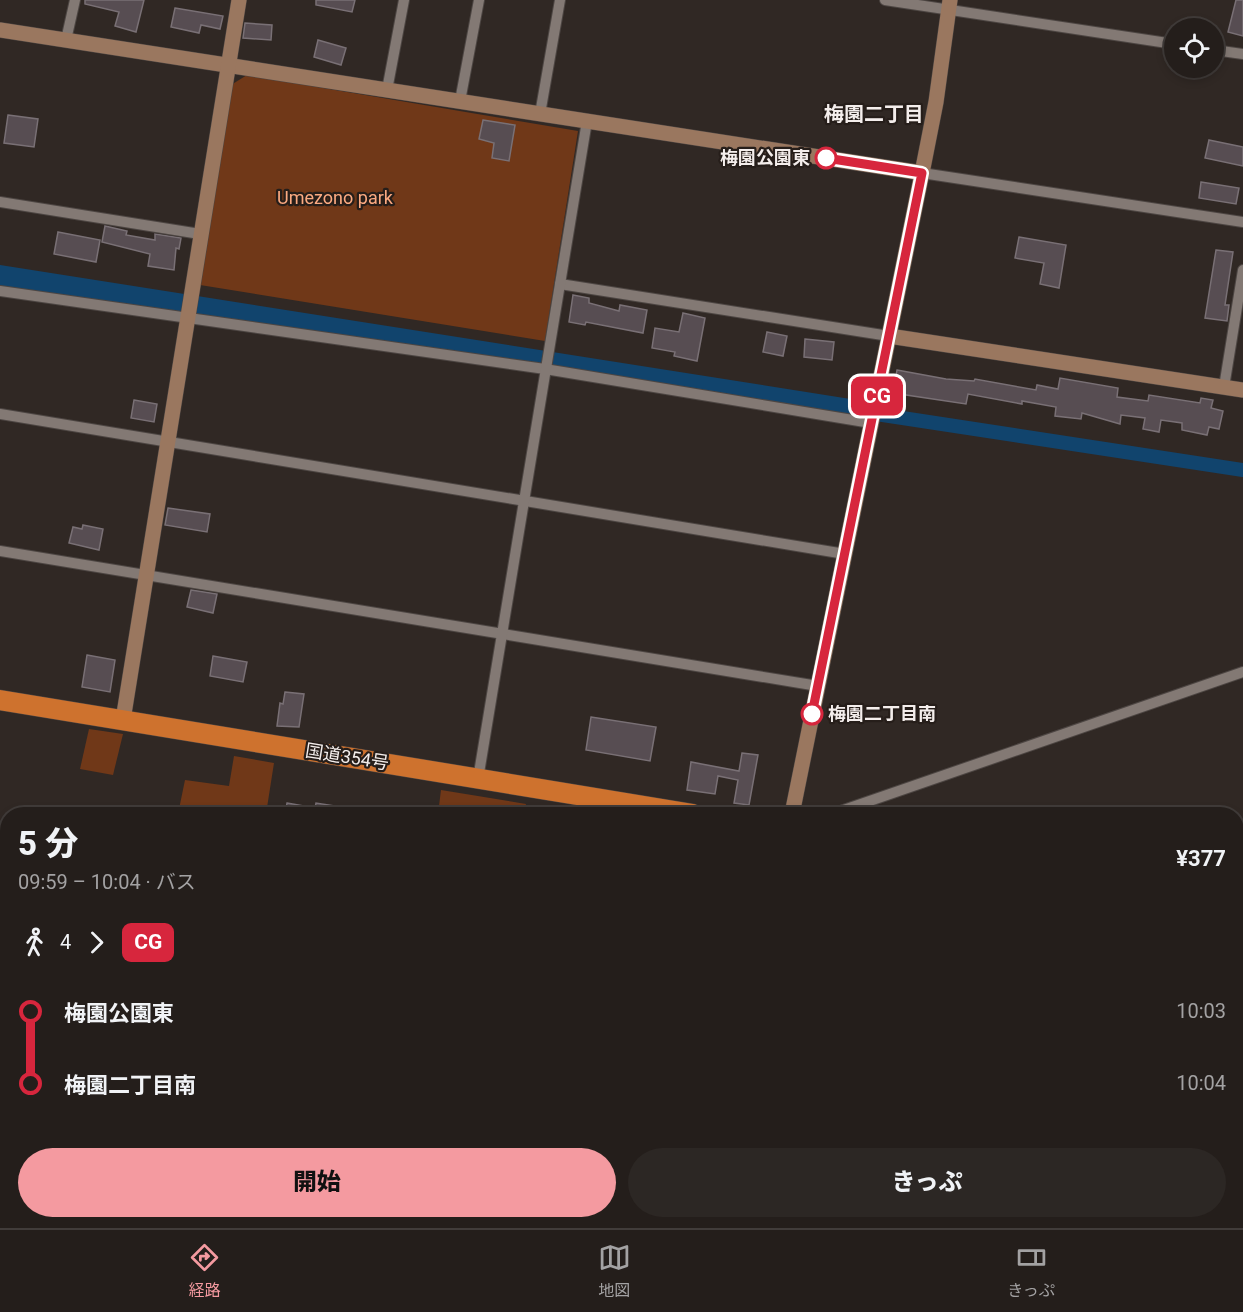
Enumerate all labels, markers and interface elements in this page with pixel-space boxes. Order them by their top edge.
map controls [1164,18,1224,78]
button: locate [1164,18,1224,78]
district label: 梅園二丁目 [824,102,924,126]
place label: 梅園公園東 [720,147,810,168]
marker: 梅園公園東 [815,147,837,169]
park label: Umezono park [277,187,394,208]
line badge: CG [850,376,904,416]
text: CG [863,384,891,408]
marker: 梅園二丁目南 [801,703,823,725]
place label: 梅園二丁目南 [828,703,936,724]
street label: 国道354号 [304,740,390,773]
text: 5 分 [18,824,78,863]
text: ¥377 [1176,846,1226,871]
text: 09:59 – 10:04 · バス [18,870,196,894]
icon: walk [18,926,51,959]
icon: forward [80,926,113,959]
text: 4 [60,930,71,954]
text: CG [134,930,162,954]
text: 10:03 [1176,999,1226,1023]
text: 梅園公園東 [64,1001,174,1026]
text: 10:04 [1176,1071,1226,1095]
text: 梅園二丁目南 [64,1073,196,1098]
button: 開始 [18,1148,616,1217]
button: きっぷ [628,1148,1226,1217]
tab: 経路 [188,1241,221,1301]
tab: 地図 [598,1241,631,1301]
tab: きっぷ [1007,1241,1055,1301]

